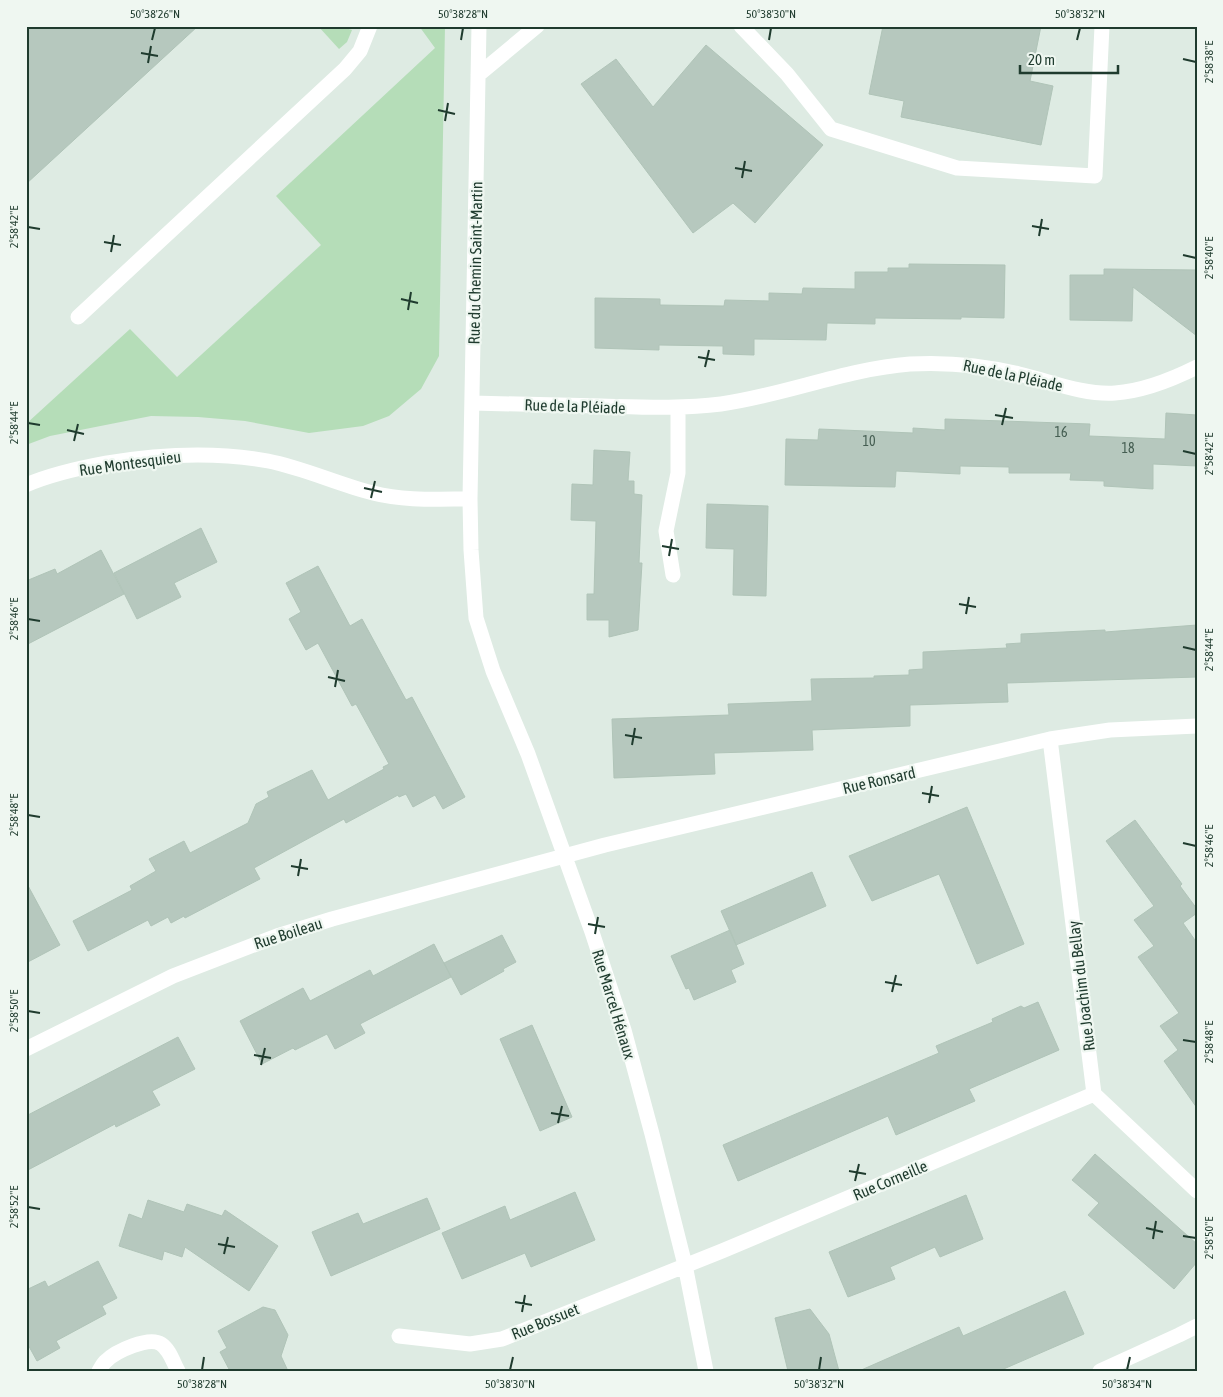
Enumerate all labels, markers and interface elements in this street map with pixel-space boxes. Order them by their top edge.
text: 50°38'26"N [130,7,180,21]
text: 50°38'28"N [438,7,488,21]
text: 50°38'30"N [746,7,796,21]
text: 50°38'32"N [1055,7,1105,21]
text: 2°58'38"E [1202,41,1216,83]
scale bar [1020,42,1118,74]
text: 20 m [1028,51,1055,68]
street label: Rue du Chemin Saint-Martin [465,181,485,345]
text: 2°58'42"E [7,206,21,248]
text: 2°58'40"E [1202,237,1216,279]
street label: Rue de la Pléiade [962,356,1064,394]
street label: Rue de la Pléiade [524,395,626,417]
text: 2°58'44"E [7,402,21,444]
house number: 16 [1054,424,1068,440]
house number: 10 [862,433,876,449]
text: 2°58'42"E [1202,433,1216,475]
house number: 18 [1121,440,1135,456]
street label: Rue Montesquieu [78,447,182,480]
text: 2°58'46"E [7,598,21,640]
text: 2°58'44"E [1202,629,1216,671]
street label: Rue Ronsard [841,763,917,797]
text: 2°58'48"E [7,794,21,836]
text: 2°58'46"E [1202,825,1216,867]
street label: Rue Boileau [252,914,324,952]
street label: Rue Joachim du Bellay [1064,919,1099,1052]
street label: Rue Marcel Hénaux [589,947,639,1061]
text: 2°58'50"E [7,990,21,1032]
text: 2°58'48"E [1202,1021,1216,1063]
street label: Rue Corneille [850,1156,930,1204]
text: 2°58'52"E [7,1186,21,1228]
text: 2°58'50"E [1202,1217,1216,1259]
street label: Rue Bossuet [509,1299,582,1343]
text: 50°38'28"N [177,1377,227,1391]
text: 50°38'30"N [485,1377,535,1391]
text: 50°38'32"N [794,1377,844,1391]
text: 50°38'34"N [1102,1377,1152,1391]

